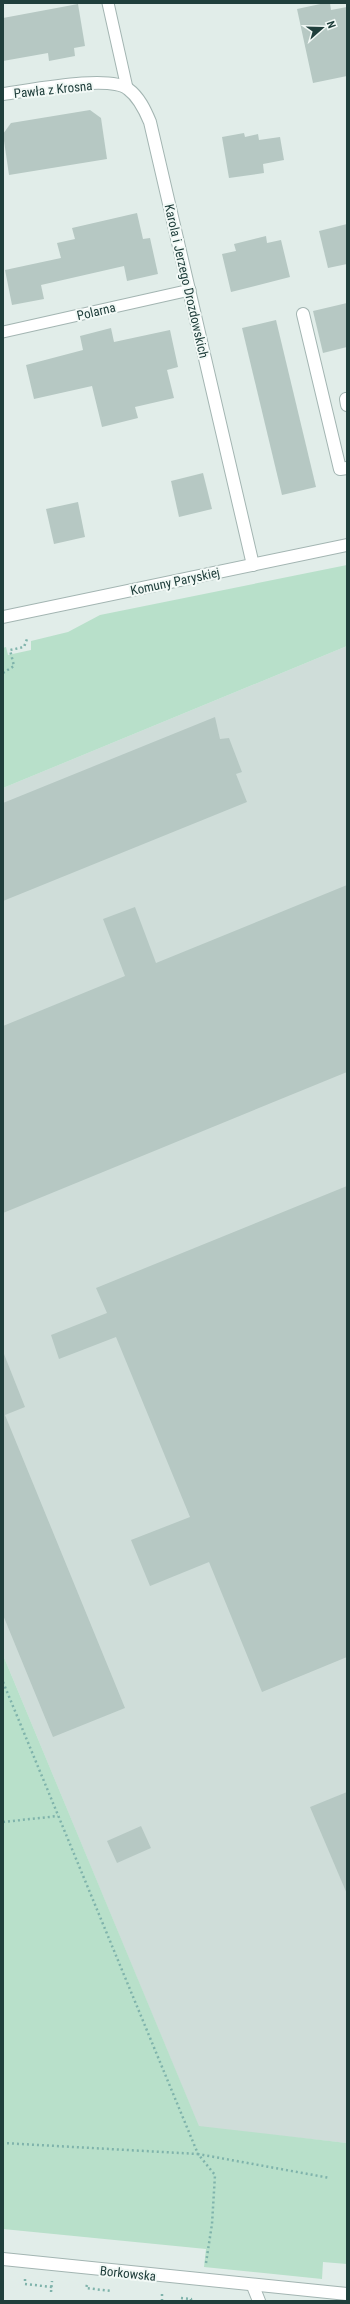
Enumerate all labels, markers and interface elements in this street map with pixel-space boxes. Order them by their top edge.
north arrow [302,8,342,48]
text: N [324,19,338,30]
street label: Pawła z Krosna [13,78,93,101]
street label: Karola i Jerzego Drozdowskich [161,203,212,360]
street label: Polarna [75,300,117,323]
street label: Komuny Paryskiej [129,565,221,598]
street label: Borkowska [99,2263,157,2284]

